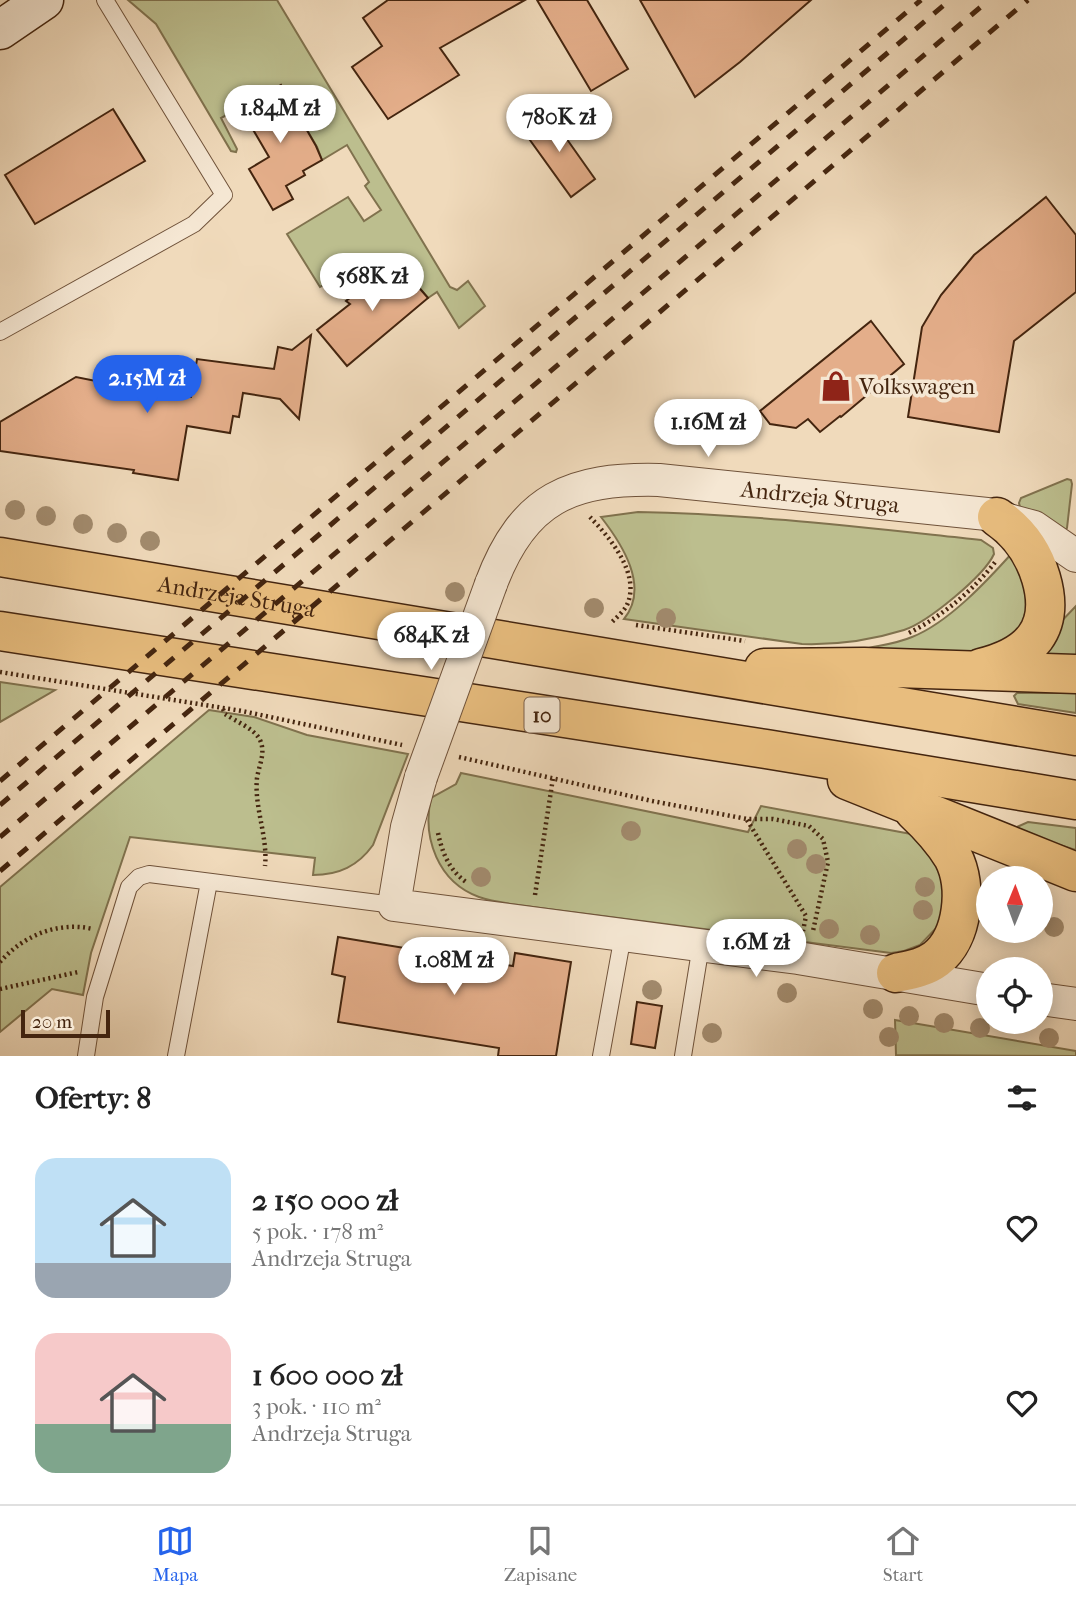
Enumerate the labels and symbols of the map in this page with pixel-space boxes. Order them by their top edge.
pin: 1.84M zł [208,86,352,145]
pin: 780K zł [494,94,624,154]
pin: 568K zł [307,254,437,313]
pin: 2.15M zł [75,356,219,415]
shop icon: Volkswagen [819,369,853,403]
place label: Volkswagen [858,373,976,400]
pin: 1.16M zł [636,400,780,459]
street label: Andrzeja Struga [738,475,901,518]
street label: Andrzeja Struga [155,570,318,623]
pin: 684K zł [366,612,496,672]
road number: 10 [524,698,560,732]
north arrow [976,866,1054,943]
pin: 1.6M zł [691,920,821,979]
pin: 1.08M zł [382,937,526,997]
scale bar [21,1007,110,1039]

